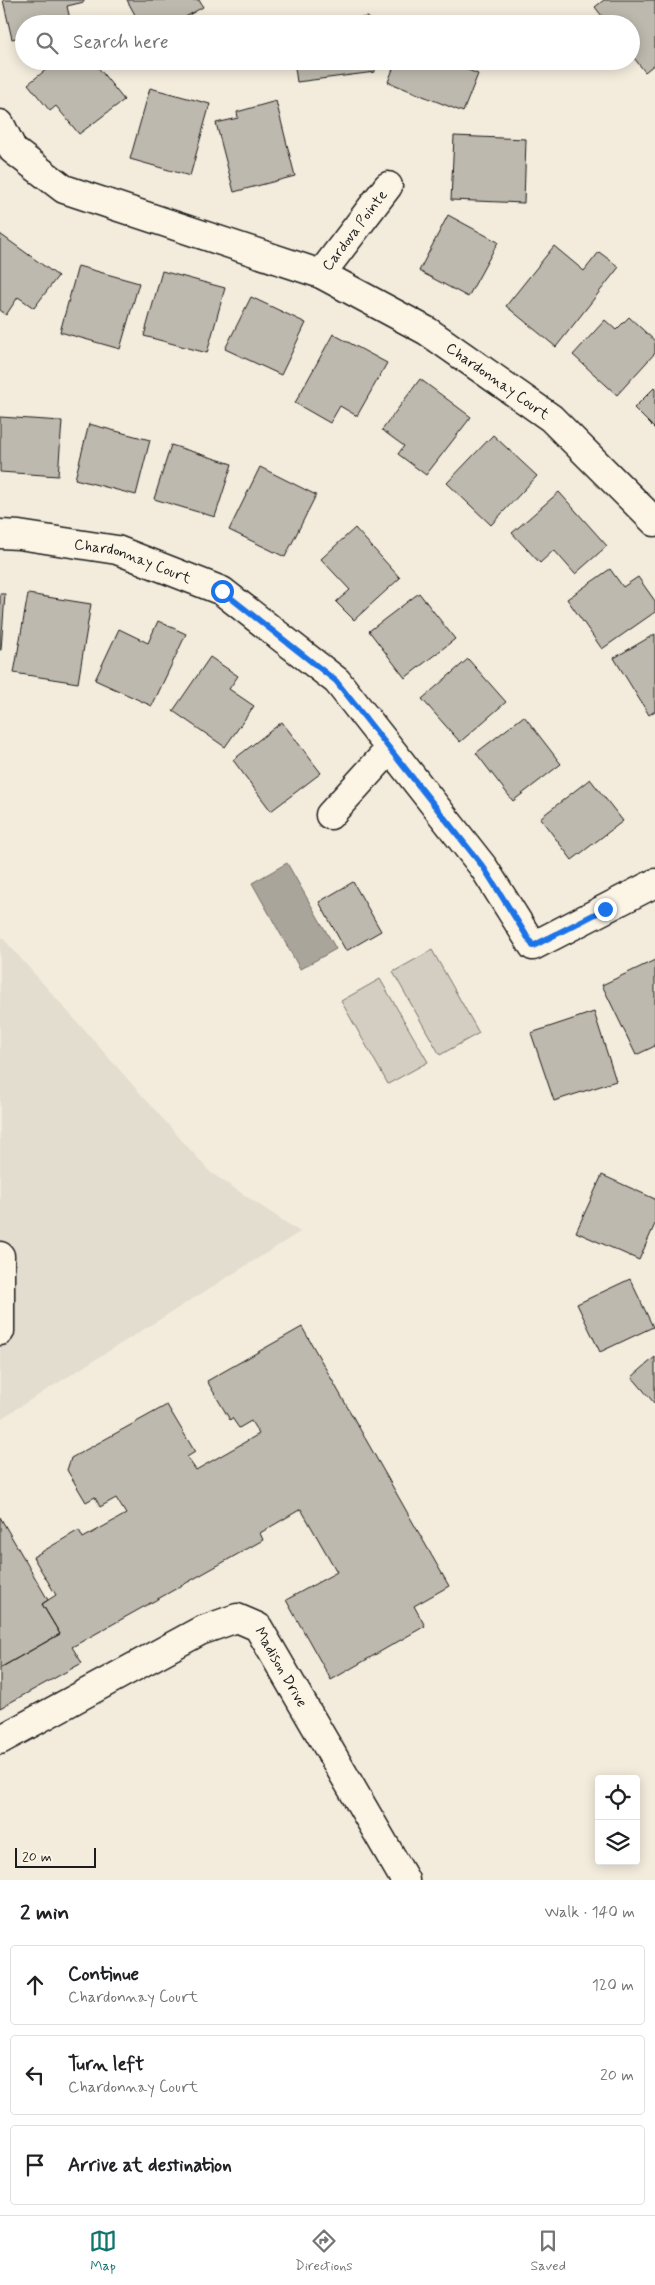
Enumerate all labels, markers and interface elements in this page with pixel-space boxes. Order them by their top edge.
search box [15,15,640,70]
icon: search [33,29,61,57]
text: Search here [73,30,169,55]
street label: Cardova Pointe [318,186,392,275]
street label: Chardonnay Court [442,338,553,425]
street label: Chardonnay Court [73,535,194,589]
route start [211,580,234,603]
route end [594,898,617,921]
street label: Madison Drive [249,1624,312,1711]
map controls [595,1775,640,1865]
button: locate [595,1775,640,1820]
button: layers [595,1820,640,1865]
scale bar [15,1845,96,1868]
text: 20 m [22,1848,52,1866]
text: 2 min [20,1899,69,1927]
text: Walk · 140 m [545,1902,635,1923]
text: Continue [68,1962,139,1987]
icon: ahead [21,1971,49,1999]
text: 120 m [592,1975,634,1996]
text: Chardonnay Court [68,1987,198,2008]
text: Turn left [68,2052,144,2077]
icon: left [21,2061,49,2089]
text: 20 m [600,2065,634,2086]
text: Chardonnay Court [68,2077,198,2098]
icon: arrive [21,2151,49,2179]
text: Arrive at destination [68,2153,232,2178]
tab: Map [89,2227,117,2275]
tab: Directions [295,2227,353,2275]
tab: Saved [531,2227,566,2275]

